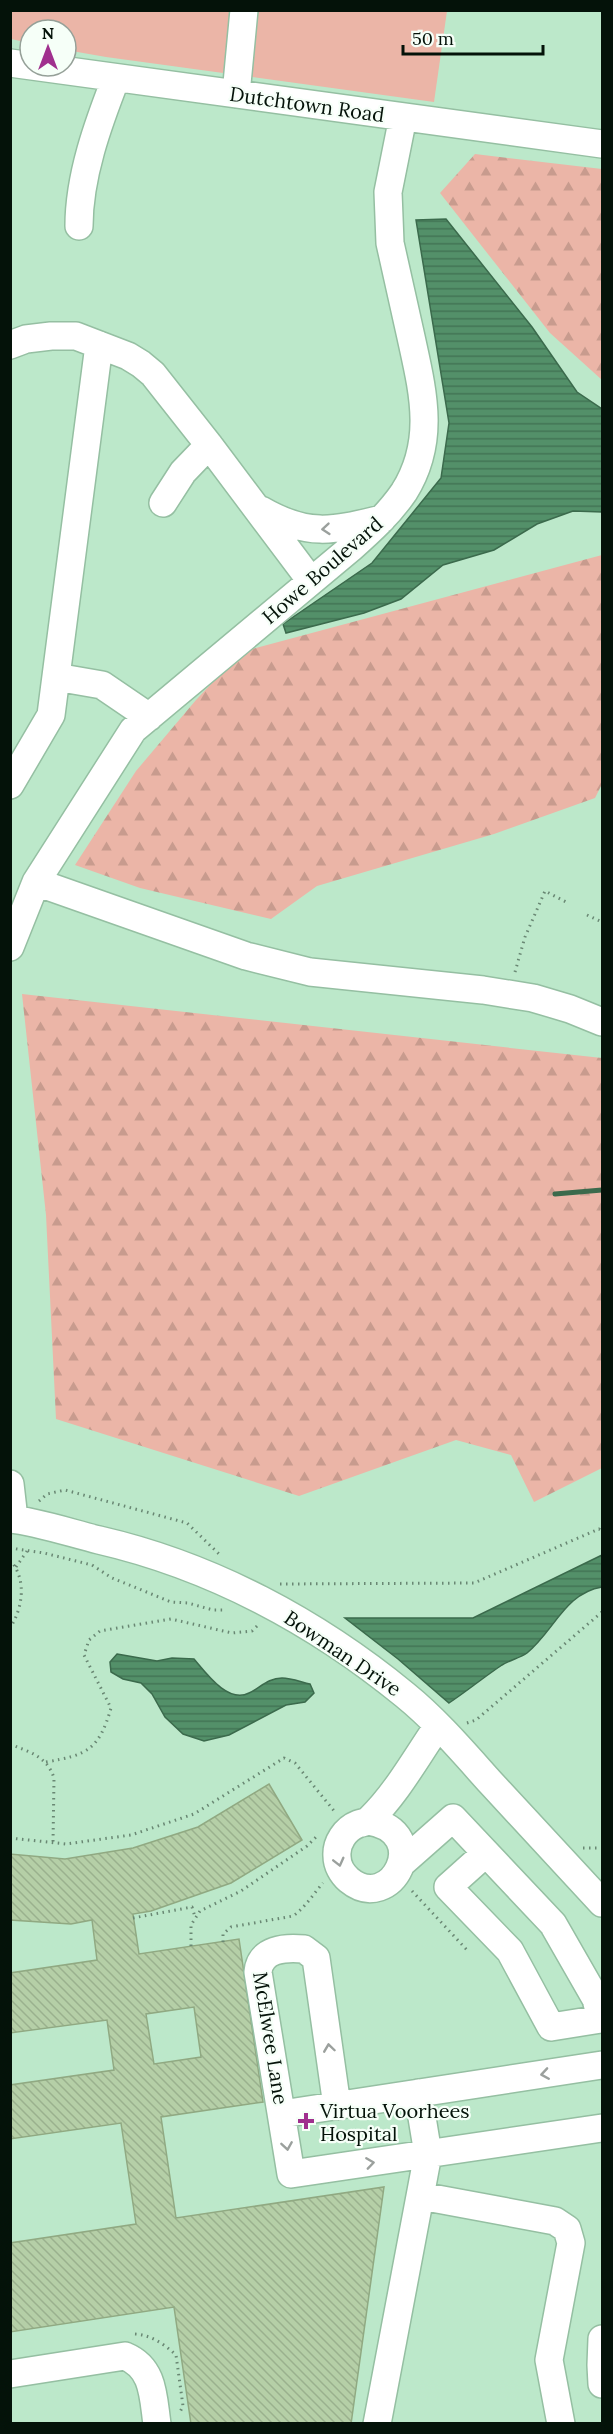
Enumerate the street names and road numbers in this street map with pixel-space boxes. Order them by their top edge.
street label: Dutchtown Road [228,81,386,127]
street label: Howe Boulevard [257,511,387,629]
street label: Bowman Drive [280,1605,406,1701]
street label: McElwee Lane [248,1970,294,2106]

